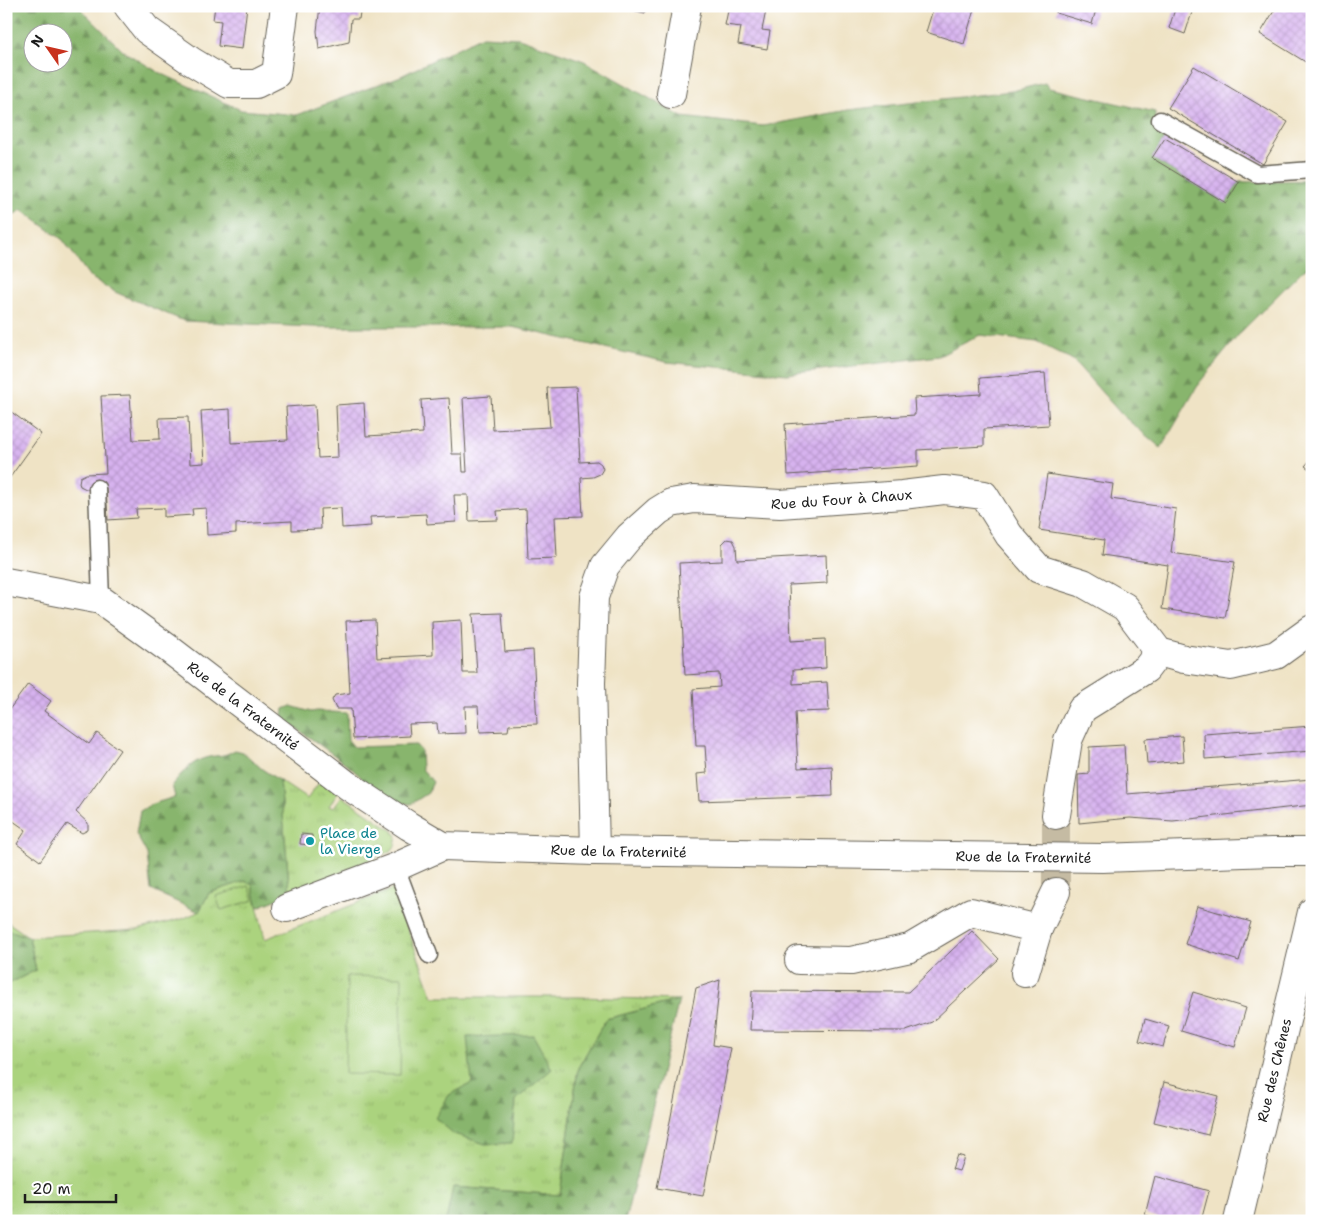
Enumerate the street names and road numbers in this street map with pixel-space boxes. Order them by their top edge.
street label: Rue du Four à Chaux [771,485,913,513]
street label: Rue de la Fraternité [184,657,303,754]
street label: Rue de la Fraternité [550,841,687,861]
street label: Rue de la Fraternité [955,847,1092,867]
street label: Rue des Chênes [1253,1016,1295,1124]

